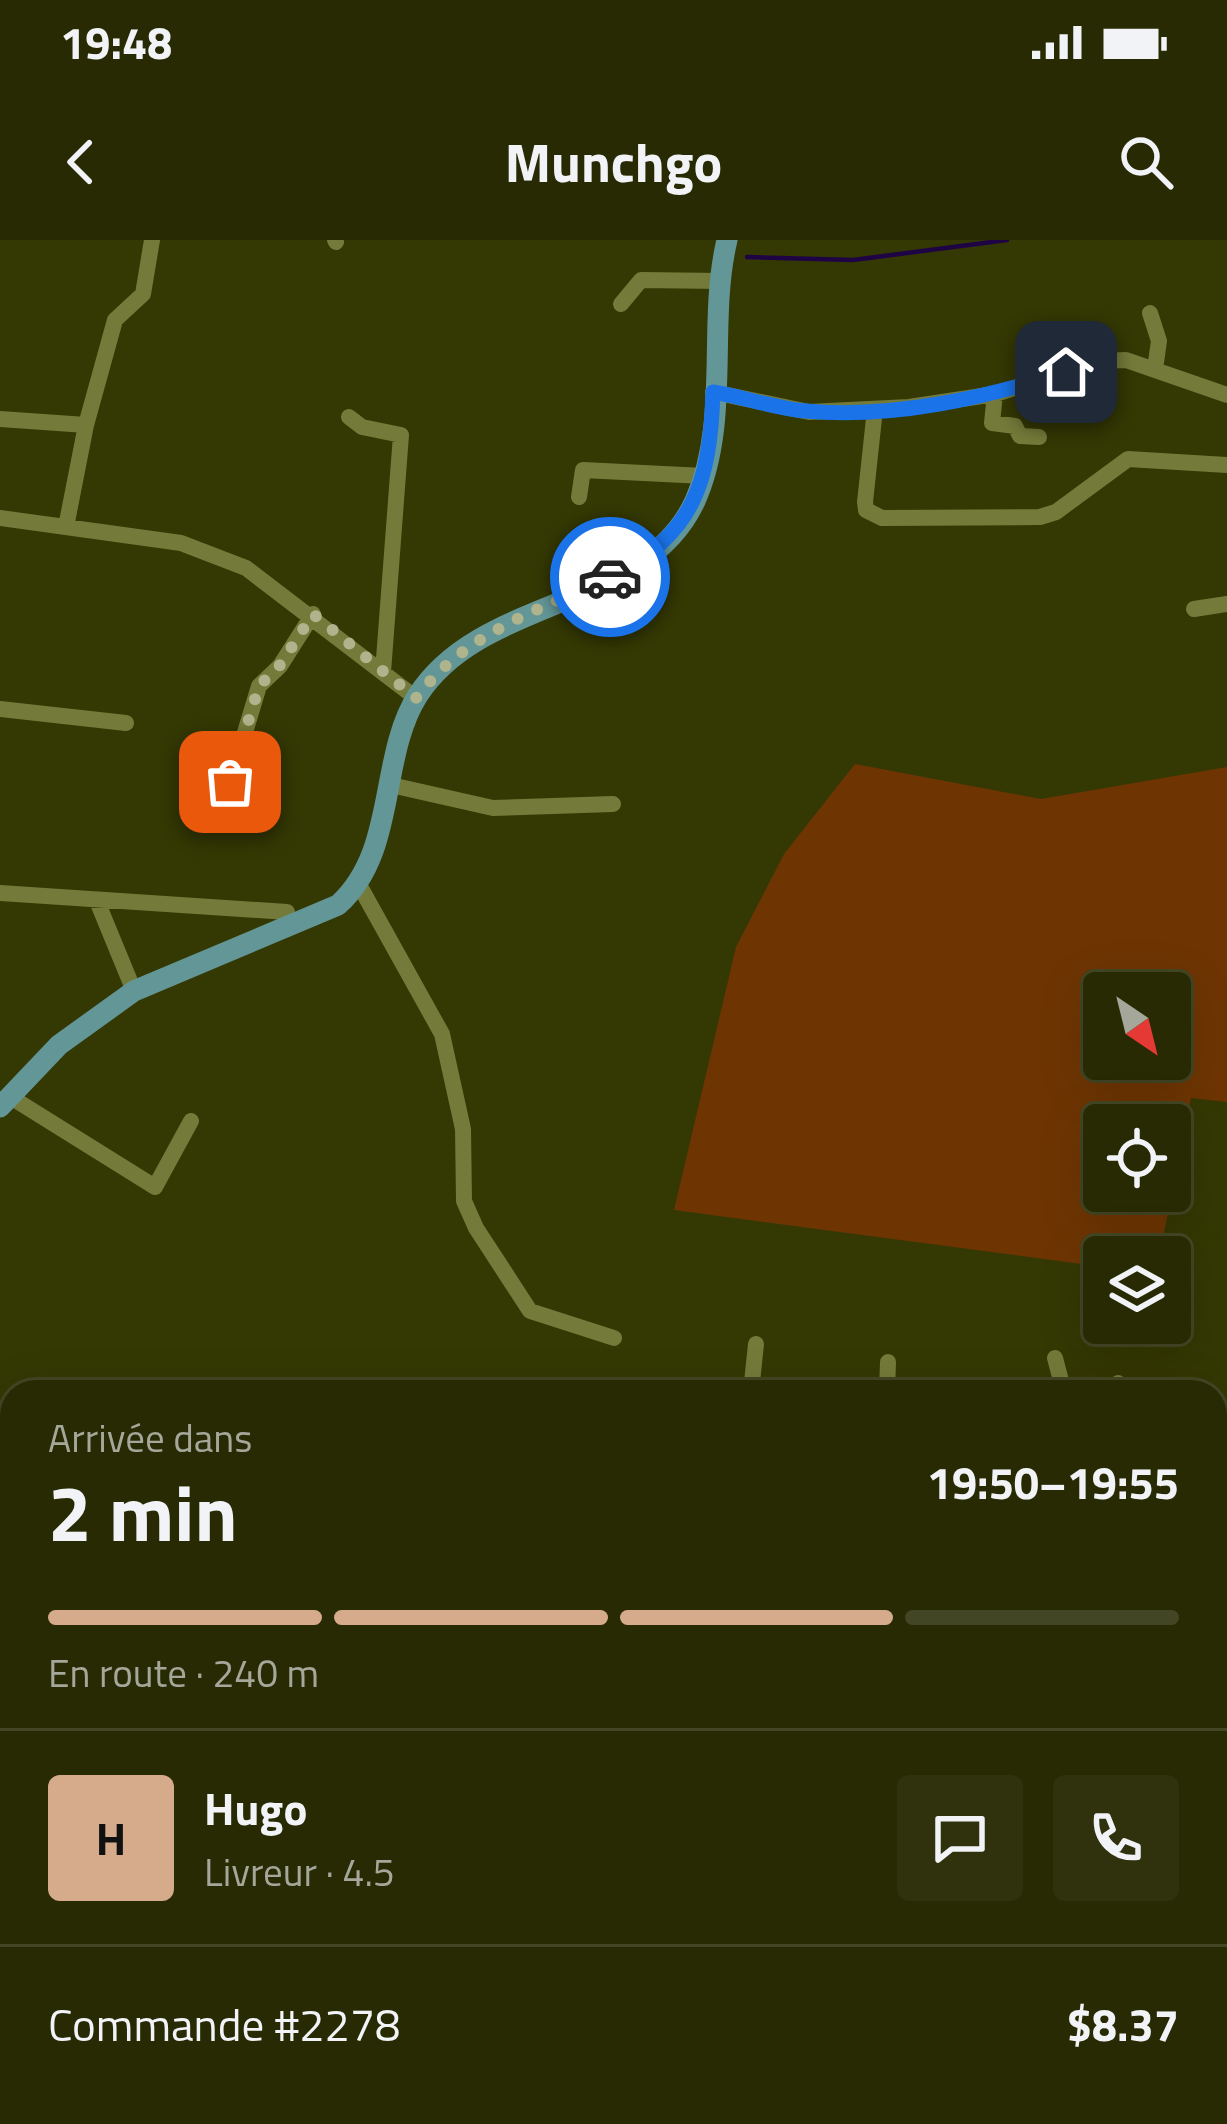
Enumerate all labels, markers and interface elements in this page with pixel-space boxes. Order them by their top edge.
text: 19:48 [60,8,172,76]
text: Munchgo [505,121,722,203]
icon: back [48,129,114,195]
icon: search [1113,129,1179,195]
pin [1015,321,1117,423]
icon: home [1033,339,1099,405]
courier [550,517,670,637]
icon: car [577,544,643,610]
pin [179,731,281,833]
icon: bag [197,749,263,815]
north arrow [1083,972,1191,1080]
map controls [1083,972,1191,1344]
button: locate [1083,1104,1191,1212]
button: layers [1083,1236,1191,1344]
text: Arrivée dans [48,1408,252,1467]
text: 19:50–19:55 [927,1448,1179,1516]
text: 2 min [48,1453,238,1571]
text: En route · 240 m [48,1643,319,1702]
text: Hugo [204,1774,307,1842]
button: chat [897,1775,1023,1901]
button: phone [1053,1775,1179,1901]
text: H [96,1804,126,1872]
text: Livreur · 4.5 [204,1842,395,1901]
text: Commande #2278 [48,1990,400,2058]
text: $8.37 [1067,1990,1179,2058]

